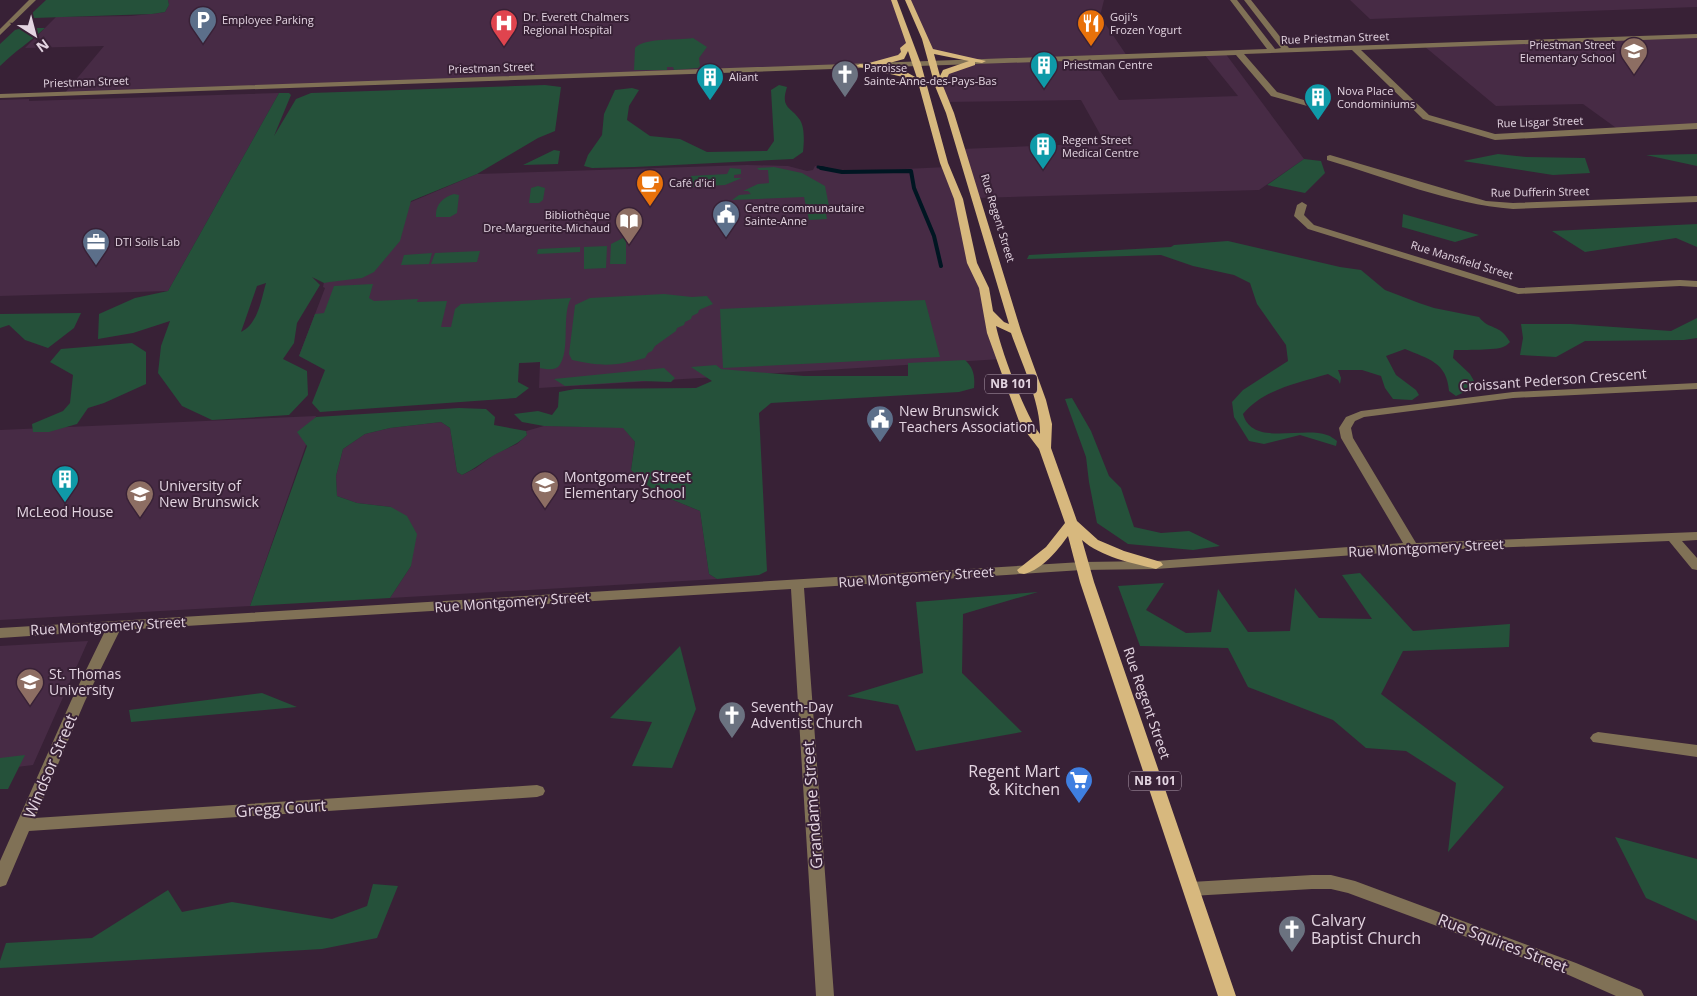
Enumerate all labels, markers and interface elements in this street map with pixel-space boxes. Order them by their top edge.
parking icon: Employee Parking [188,5,218,44]
hospital icon: Dr. Everett Chalmers Regional Hospital [489,8,519,47]
restaurant icon: Goji's Frozen Yogurt [1076,8,1106,47]
place label: Dr. Everett Chalmers Regional Hospital [523,9,629,37]
place label: Goji's Frozen Yogurt [1110,9,1182,37]
north arrow [10,10,60,60]
place label: Employee Parking [222,12,314,27]
street label: Rue Priestman Street [1281,28,1390,47]
text: N [33,35,53,57]
school or university icon: Priestman Street Elementary School [1619,36,1649,75]
place label: Priestman Street Elementary School [1520,37,1615,65]
building icon: Priestman Centre [1029,50,1059,89]
place label: Priestman Centre [1063,57,1153,72]
street label: Priestman Street [448,59,534,76]
church icon: Paroisse Sainte-Anne-des-Pays-Bas [830,59,860,98]
place label: Paroisse Sainte-Anne-des-Pays-Bas [864,60,997,88]
building icon: Aliant [695,62,725,101]
place label: Aliant [729,69,758,84]
street label: Priestman Street [43,73,129,90]
building icon: Nova Place Condominiums [1303,82,1333,121]
place label: Nova Place Condominiums [1337,83,1415,111]
street label: Rue Lisgar Street [1496,112,1584,131]
building icon: Regent Street Medical Centre [1028,131,1058,170]
place label: Regent Street Medical Centre [1062,132,1139,160]
cafe icon: Café d'ici [635,168,665,207]
street label: Rue Regent Street [978,172,1019,264]
place label: Café d'ici [669,175,715,190]
street label: Rue Dufferin Street [1491,183,1589,200]
public building icon: Centre communautaire Sainte-Anne [711,199,741,238]
place label: Centre communautaire Sainte-Anne [745,200,864,228]
library icon: Bibliothèque Dre-Marguerite-Michaud [614,206,644,245]
place label: Bibliothèque Dre-Marguerite-Michaud [483,207,610,235]
office icon: DTI Soils Lab [81,227,111,266]
place label: DTI Soils Lab [115,234,180,249]
street label: Rue Mansfield Street [1409,237,1515,282]
street label: Croissant Pederson Crescent [1459,363,1647,396]
road number: NB 101 [985,374,1037,394]
place label: New Brunswick Teachers Association [899,401,1036,436]
public building icon: New Brunswick Teachers Association [865,404,895,443]
building icon: McLeod House [50,464,80,503]
place label: Montgomery Street Elementary School [564,467,691,502]
school or university icon: Montgomery Street Elementary School [530,470,560,509]
place label: University of New Brunswick [159,476,260,511]
school or university icon: University of New Brunswick [125,479,155,518]
place label: McLeod House [17,502,114,521]
street label: Rue Montgomery Street [1348,534,1504,561]
street label: Rue Montgomery Street [838,562,994,591]
street label: Rue Montgomery Street [434,587,590,616]
street label: Rue Montgomery Street [30,612,186,639]
street label: Rue Regent Street [1119,644,1176,761]
place label: St. Thomas University [49,664,121,699]
school or university icon: St. Thomas University [15,667,45,706]
place label: Seventh-Day Adventist Church [751,697,863,732]
church icon: Seventh-Day Adventist Church [717,700,747,739]
street label: Windsor Street [18,710,82,821]
street label: Grandame Street [797,740,827,870]
place label: Regent Mart & Kitchen [968,760,1060,800]
supermarket icon: Regent Mart & Kitchen [1064,765,1094,804]
road number: NB 101 [1129,771,1181,790]
street label: Gregg Court [235,794,327,822]
street label: Rue Squires Street [1435,908,1571,978]
place label: Calvary Baptist Church [1311,909,1421,949]
church icon: Calvary Baptist Church [1277,914,1307,953]

